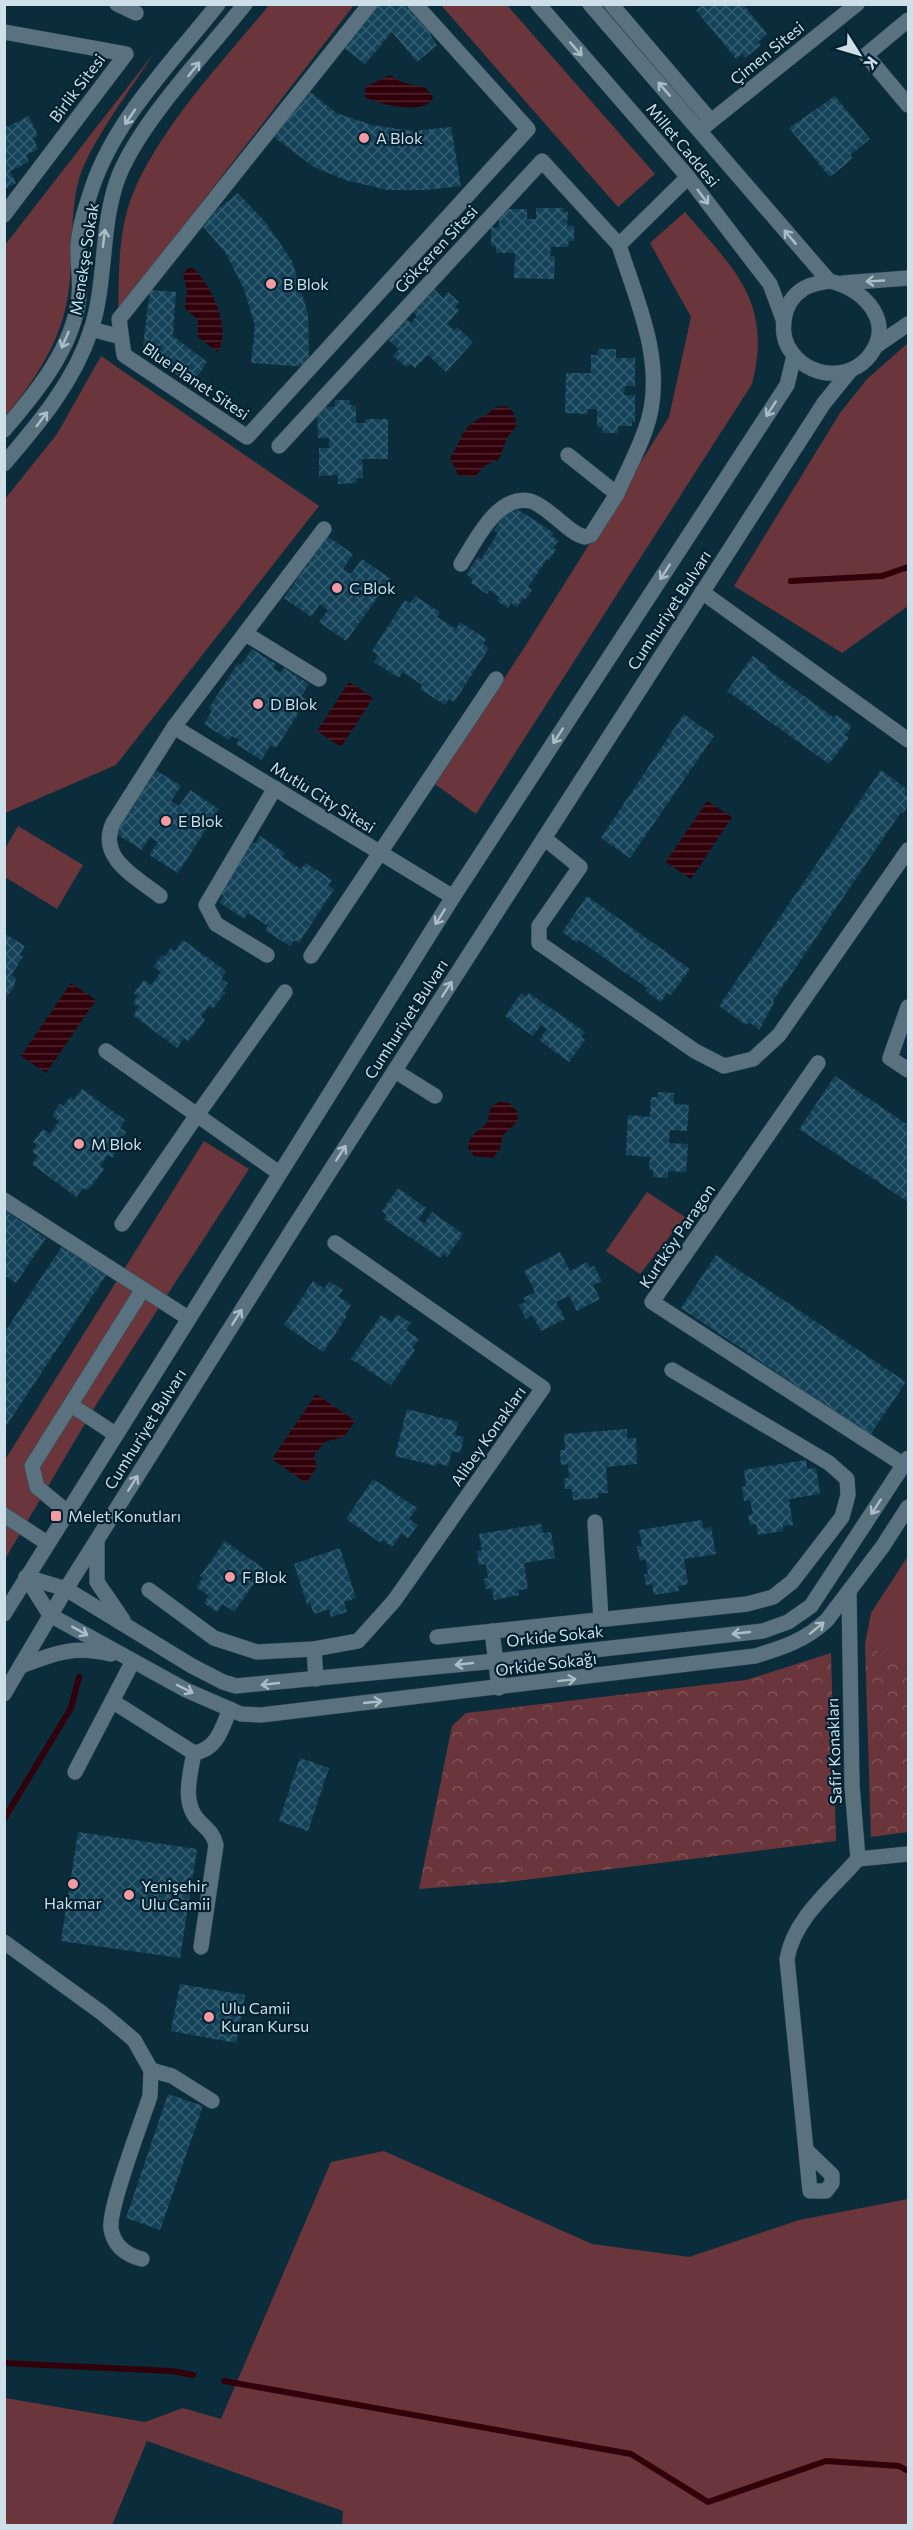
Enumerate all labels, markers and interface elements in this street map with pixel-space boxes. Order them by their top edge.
street label: Çimen Sitesi [726,17,807,88]
north arrow [829,24,889,84]
one-way arrow [570,41,583,57]
street label: Birlik Sitesi [45,50,108,126]
text: K [860,53,882,74]
one-way arrow [187,61,200,77]
one-way arrow [657,82,671,97]
street label: Millet Caddesi [643,99,724,190]
one-way arrow [124,108,136,124]
place label: A Blok [376,128,423,147]
marker: A Blok [357,131,371,145]
one-way arrow [697,188,710,204]
street label: Menekşe Sokak [65,201,102,316]
street label: Gökçeren Sitesi [390,201,481,296]
one-way arrow [99,229,110,248]
one-way arrow [784,229,797,245]
place label: B Blok [283,274,329,293]
one-way arrow [866,276,886,287]
marker: B Blok [264,277,278,291]
one-way arrow [59,330,71,348]
street label: Blue Planet Sitesi [139,338,253,423]
one-way arrow [765,400,777,417]
one-way arrow [35,411,48,427]
street label: Cumhuriyet Bulvarı [623,546,714,673]
one-way arrow [658,563,670,580]
place label: C Blok [349,578,396,597]
marker: C Blok [330,581,344,595]
place label: D Blok [270,694,318,713]
marker: D Blok [251,697,265,711]
one-way arrow [552,727,564,743]
street label: Mutlu City Sitesi [268,757,379,836]
place label: E Blok [178,811,224,830]
marker: E Blok [159,814,173,828]
one-way arrow [434,908,446,925]
street label: Cumhuriyet Bulvarı [360,955,451,1082]
one-way arrow [441,981,453,998]
place label: M Blok [91,1134,142,1153]
marker: M Blok [72,1137,86,1151]
one-way arrow [336,1145,348,1162]
street label: Kurtköy Paragon [635,1180,718,1291]
one-way arrow [231,1309,243,1326]
street label: Cumhuriyet Bulvarı [100,1365,189,1493]
street label: Alibey Konakları [446,1382,529,1489]
one-way arrow [127,1474,140,1491]
one-way arrow [870,1498,882,1515]
place label: Melet Konutları [68,1506,181,1525]
marker: Melet Konutları [49,1509,63,1523]
place label: F Blok [242,1567,287,1586]
marker: F Blok [223,1570,237,1584]
street label: Orkide Sokak [505,1621,605,1650]
one-way arrow [809,1622,825,1635]
one-way arrow [71,1626,88,1638]
one-way arrow [732,1628,752,1639]
street label: Orkide Sokağı [494,1648,598,1679]
one-way arrow [455,1659,475,1670]
one-way arrow [557,1674,576,1685]
one-way arrow [261,1679,281,1690]
one-way arrow [175,1683,193,1695]
one-way arrow [363,1696,383,1707]
street label: Safir Konakları [822,1697,845,1805]
place label: Yenişehir Ulu Camii [141,1876,210,1913]
marker: Hakmar [66,1877,80,1891]
marker: Yenişehir Ulu Camii [122,1888,136,1902]
place label: Hakmar [44,1893,102,1912]
place label: Ulu Camii Kuran Kursu [221,1998,309,2035]
marker: Ulu Camii Kuran Kursu [202,2010,216,2024]

